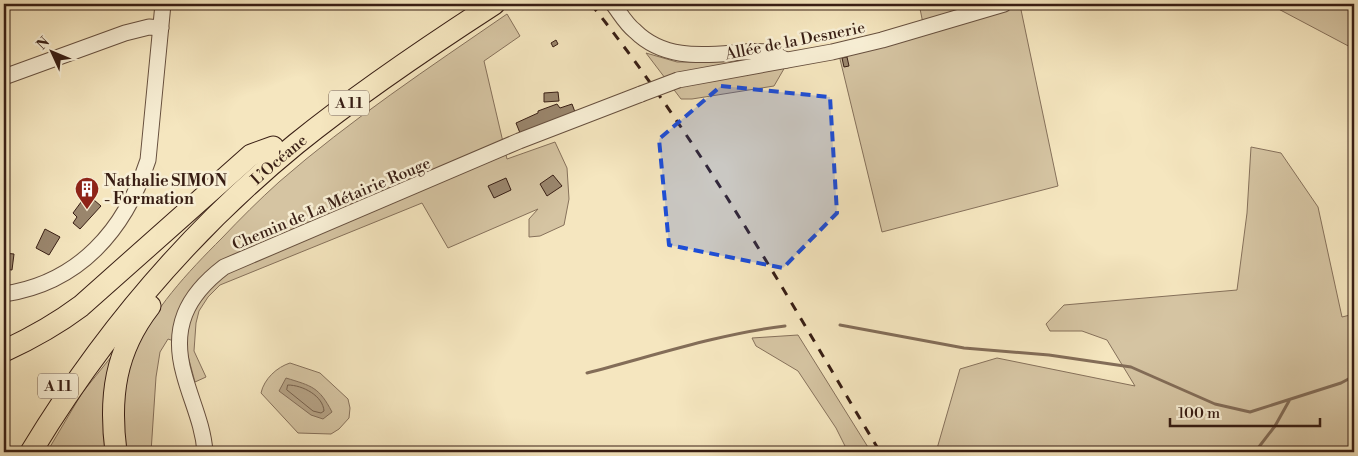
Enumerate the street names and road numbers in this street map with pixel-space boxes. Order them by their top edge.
street label: Allée de la Desnerie [722,18,867,65]
road number: A 11 [329,90,369,116]
street label: L’Océane [247,130,311,189]
street label: Chemin de La Métairie Rouge [229,153,434,255]
road number: A 11 [38,374,78,398]

